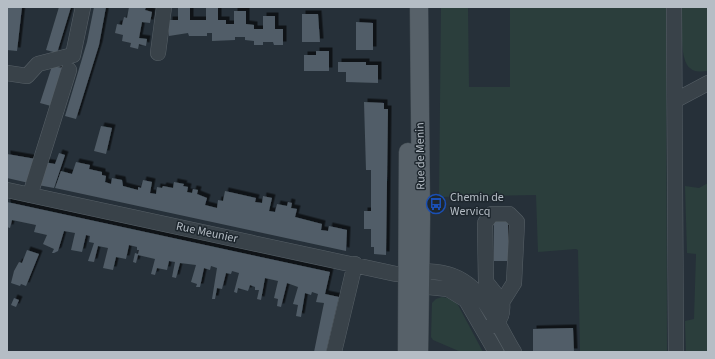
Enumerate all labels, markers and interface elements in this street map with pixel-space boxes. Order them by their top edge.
street label: Rue de Menin [411,122,430,190]
place label: Chemin de Wervicq [450,189,504,220]
bus stop icon: Chemin de Wervicq [425,193,447,215]
street label: Rue Meunier [175,218,240,247]

